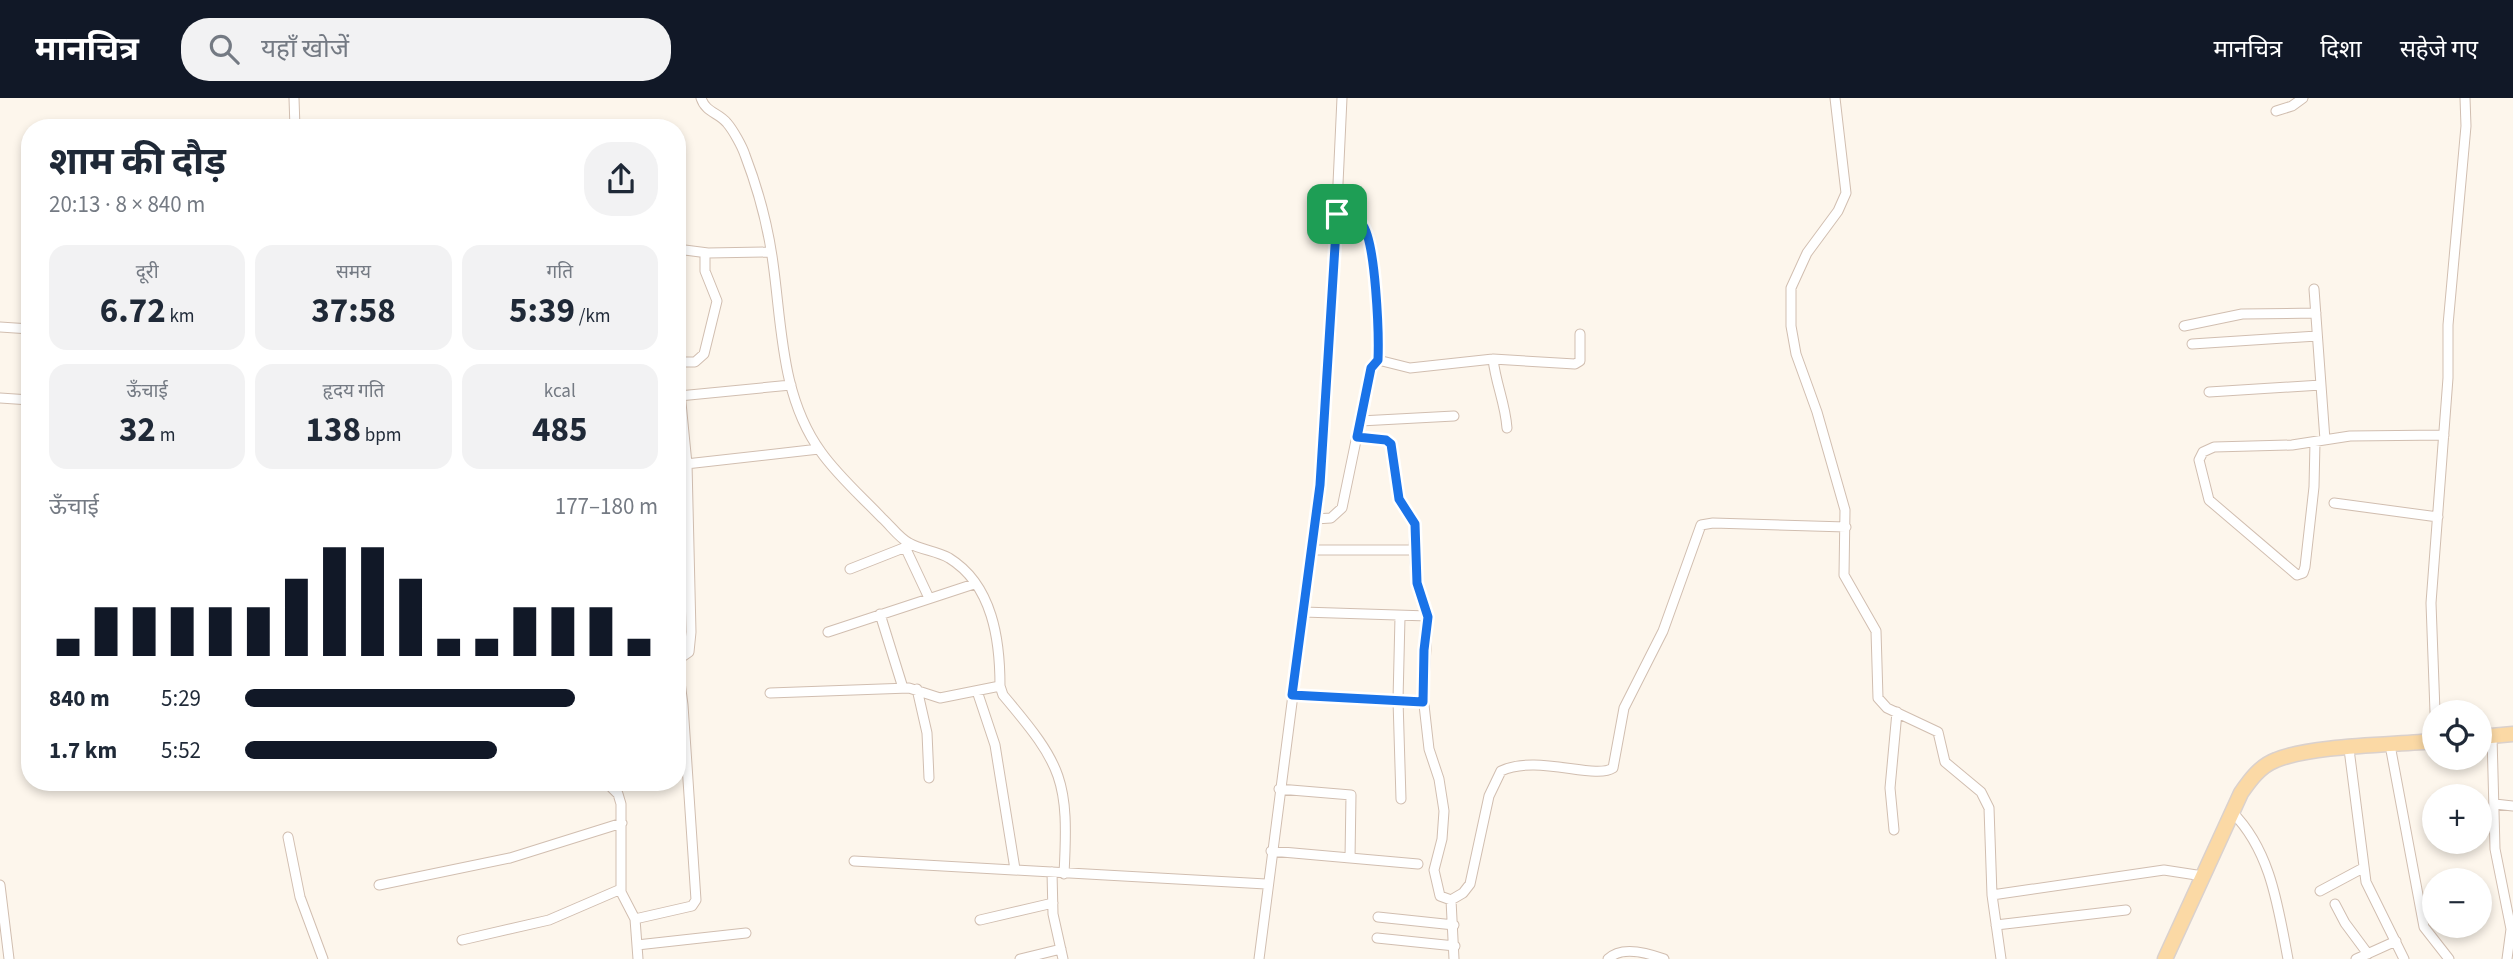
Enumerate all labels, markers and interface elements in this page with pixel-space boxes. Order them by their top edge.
search box [181,18,671,81]
text: मानचित्र [35,26,139,73]
icon: search [205,30,243,68]
text: यहाँ खोजें [261,30,349,67]
text: मानचित्र [2214,32,2282,67]
text: दिशा [2320,32,2362,67]
text: सहेजे गए [2400,32,2478,67]
text: शाम की दौड़ [49,135,226,189]
button: share [584,142,658,216]
pin [1307,184,1367,244]
text: 20:13 · 8 × 840 m [49,188,205,221]
icon: arrive [1318,195,1356,233]
text: दूरी [136,259,159,286]
text: समय [336,259,371,286]
text: गति [547,259,573,286]
text: 6.72 [100,286,166,336]
text: 37:58 [311,286,396,336]
text: 5:39 [509,286,575,336]
text: km [166,303,195,330]
text: /km [575,303,611,330]
text: ऊँचाई [127,378,168,405]
text: हृदय गति [323,378,384,405]
text: kcal [544,378,576,405]
text: 32 [119,405,156,455]
text: 138 [305,405,361,455]
text: 485 [532,405,588,455]
text: m [156,422,175,449]
text: bpm [361,422,402,449]
text: ऊँचाई [49,490,99,523]
text: 177–180 m [555,490,658,523]
text: 840 m [49,682,110,715]
text: 5:29 [161,682,201,715]
map controls [2422,700,2492,938]
button: locate [2422,700,2492,770]
text: 1.7 km [49,734,117,767]
text: 5:52 [161,734,201,767]
button: + [2422,784,2492,854]
button: − [2422,868,2492,938]

